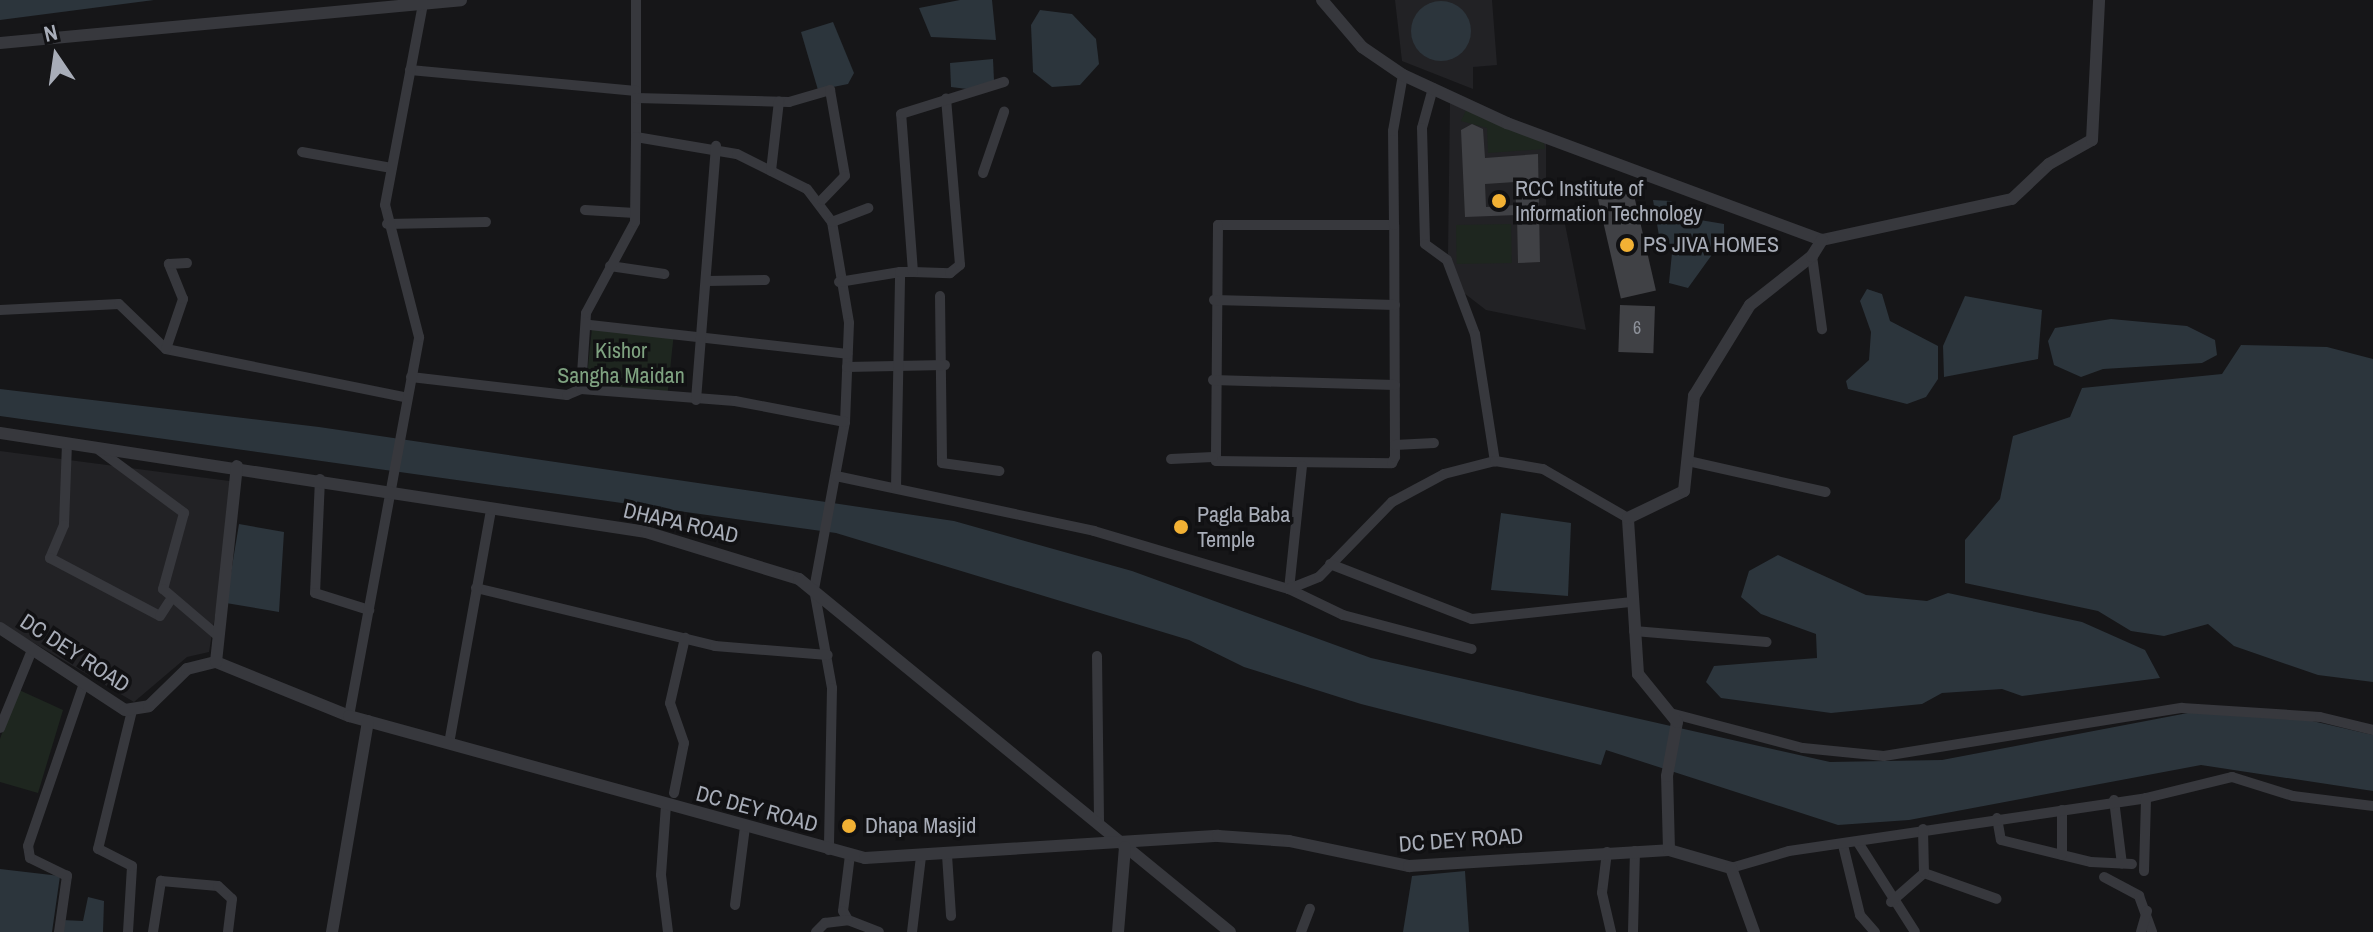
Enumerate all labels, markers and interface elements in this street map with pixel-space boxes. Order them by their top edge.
north arrow [16,16,96,96]
text: N [41,17,60,49]
place label: RCC Institute of Information Technology [1515,175,1703,226]
marker: RCC Institute of Information Technology [1490,192,1508,210]
place label: PS JIVA HOMES [1643,232,1780,258]
marker: PS JIVA HOMES [1618,236,1636,254]
house number: 6 [1633,317,1641,339]
park label: Kishor Sangha Maidan [557,337,685,388]
street label: DHAPA ROAD [621,497,741,549]
place label: Pagla Baba Temple [1197,501,1290,552]
marker: Pagla Baba Temple [1172,518,1190,536]
street label: DC DEY ROAD [15,608,135,698]
street label: DC DEY ROAD [693,780,821,838]
place label: Dhapa Masjid [865,813,976,839]
marker: Dhapa Masjid [840,817,858,835]
street label: DC DEY ROAD [1398,822,1524,858]

